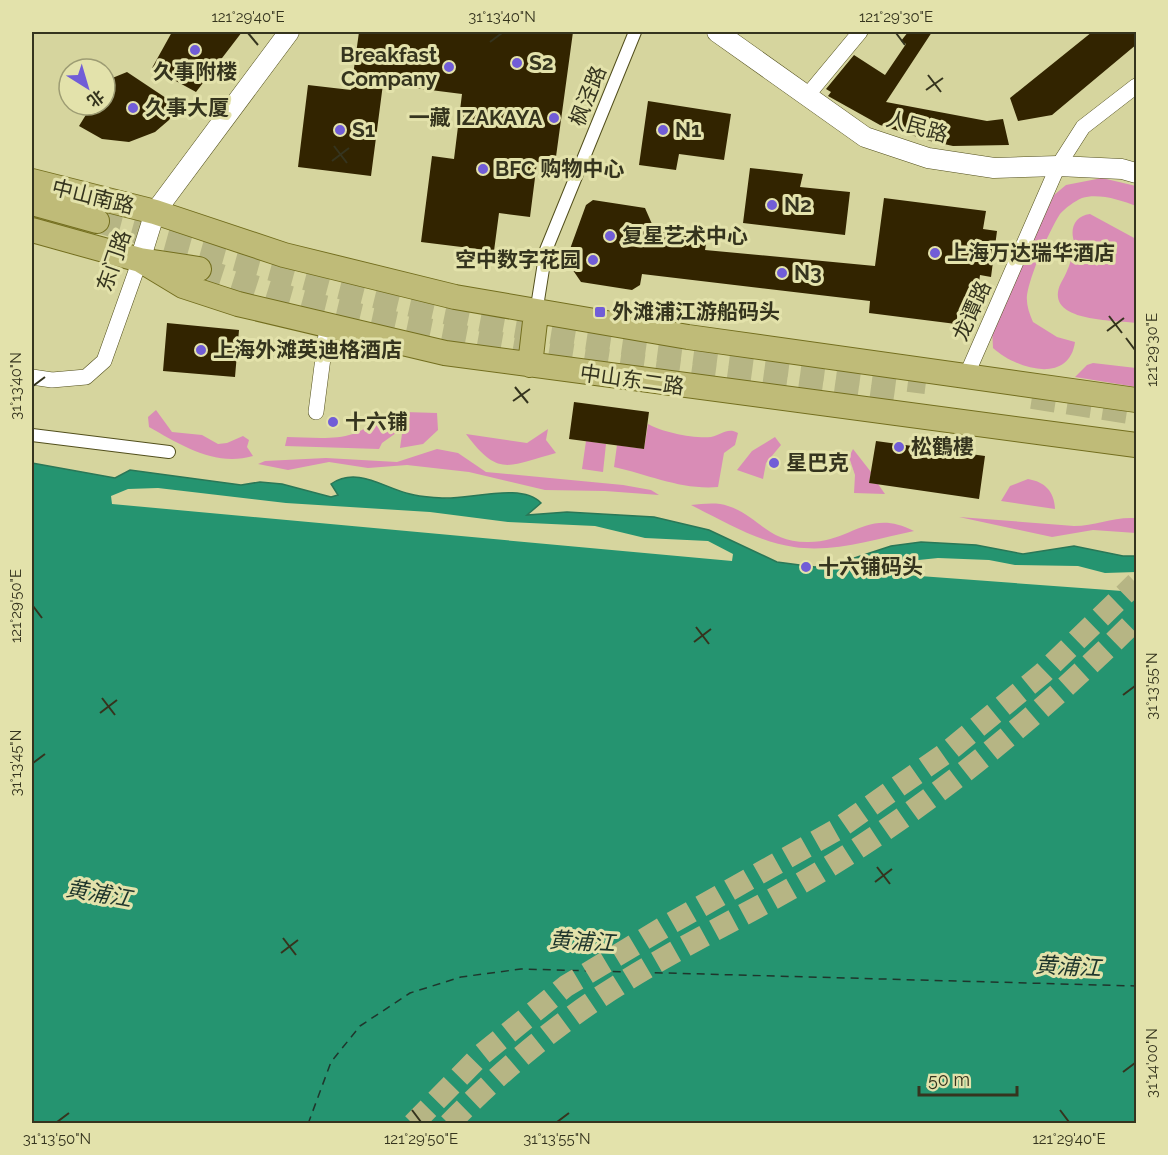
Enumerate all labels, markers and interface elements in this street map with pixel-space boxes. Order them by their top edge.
text: 121°29'40"E [211,8,285,26]
text: 31°13'40"N [468,8,536,26]
text: 121°29'30"E [859,8,933,26]
place label: Breakfast Company [340,42,437,91]
marker: 久事附楼 [188,43,202,57]
place label: S2 [529,50,554,75]
marker: S2 [510,56,524,70]
north arrow [57,57,117,117]
place label: 久事附楼 [153,59,237,84]
marker: Breakfast Company [442,60,456,74]
street label: 枫泾路 [564,62,611,130]
text: 北 [84,86,108,111]
place label: 久事大厦 [145,95,229,120]
marker: 久事大厦 [126,101,140,115]
place label: 一藏 IZAKAYA [409,105,543,130]
street label: 人民路 [883,106,951,147]
marker: 一藏 IZAKAYA [547,111,561,125]
place label: S1 [352,117,375,142]
place label: N1 [675,117,701,142]
marker: S1 [333,123,347,137]
marker: N1 [656,123,670,137]
place label: BFC 购物中心 [495,156,625,181]
marker: BFC 购物中心 [476,162,490,176]
street label: 中山南路 [49,174,137,219]
place label: N2 [784,192,812,217]
marker: N2 [765,198,779,212]
place label: 复星艺术中心 [622,223,748,248]
street label: 东门路 [91,227,136,295]
marker: 复星艺术中心 [603,229,617,243]
place label: 上海万达瑞华酒店 [947,240,1115,265]
marker: 上海万达瑞华酒店 [928,246,942,260]
place label: 空中数字花园 [455,247,581,272]
marker: 空中数字花园 [586,253,600,267]
place label: N3 [794,260,822,285]
marker: N3 [775,266,789,280]
street label: 龙谭路 [947,277,996,345]
place label: 外滩浦江游船码头 [612,299,780,324]
marker: 外滩浦江游船码头 [593,305,607,319]
text: 121°29'30"E [1143,313,1161,387]
place label: 上海外滩英迪格酒店 [213,337,402,362]
marker: 上海外滩英迪格酒店 [194,343,208,357]
text: 31°13'40"N [7,352,25,420]
street label: 中山东二路 [578,360,686,399]
place label: 十六铺 [345,409,408,434]
marker: 十六铺 [326,415,340,429]
place label: 松鶴樓 [911,434,974,459]
marker: 松鶴樓 [892,440,906,454]
place label: 星巴克 [786,450,849,475]
marker: 星巴克 [767,456,781,470]
place label: 十六铺码头 [818,554,923,579]
marker: 十六铺码头 [799,560,813,574]
text: 121°29'50"E [7,569,25,643]
text: 31°13'55"N [1143,652,1161,720]
text: 31°13'45"N [7,730,25,796]
water label: 黄浦江 [64,874,136,912]
water label: 黄浦江 [548,926,618,956]
water label: 黄浦江 [1034,951,1104,981]
text: 31°14'00"N [1143,1028,1161,1098]
scale bar [919,1059,1016,1097]
text: 50 m [928,1069,970,1090]
text: 31°13'50"N [23,1130,91,1148]
text: 121°29'50"E [384,1130,458,1148]
text: 31°13'55"N [523,1130,591,1148]
text: 121°29'40"E [1032,1130,1106,1148]

